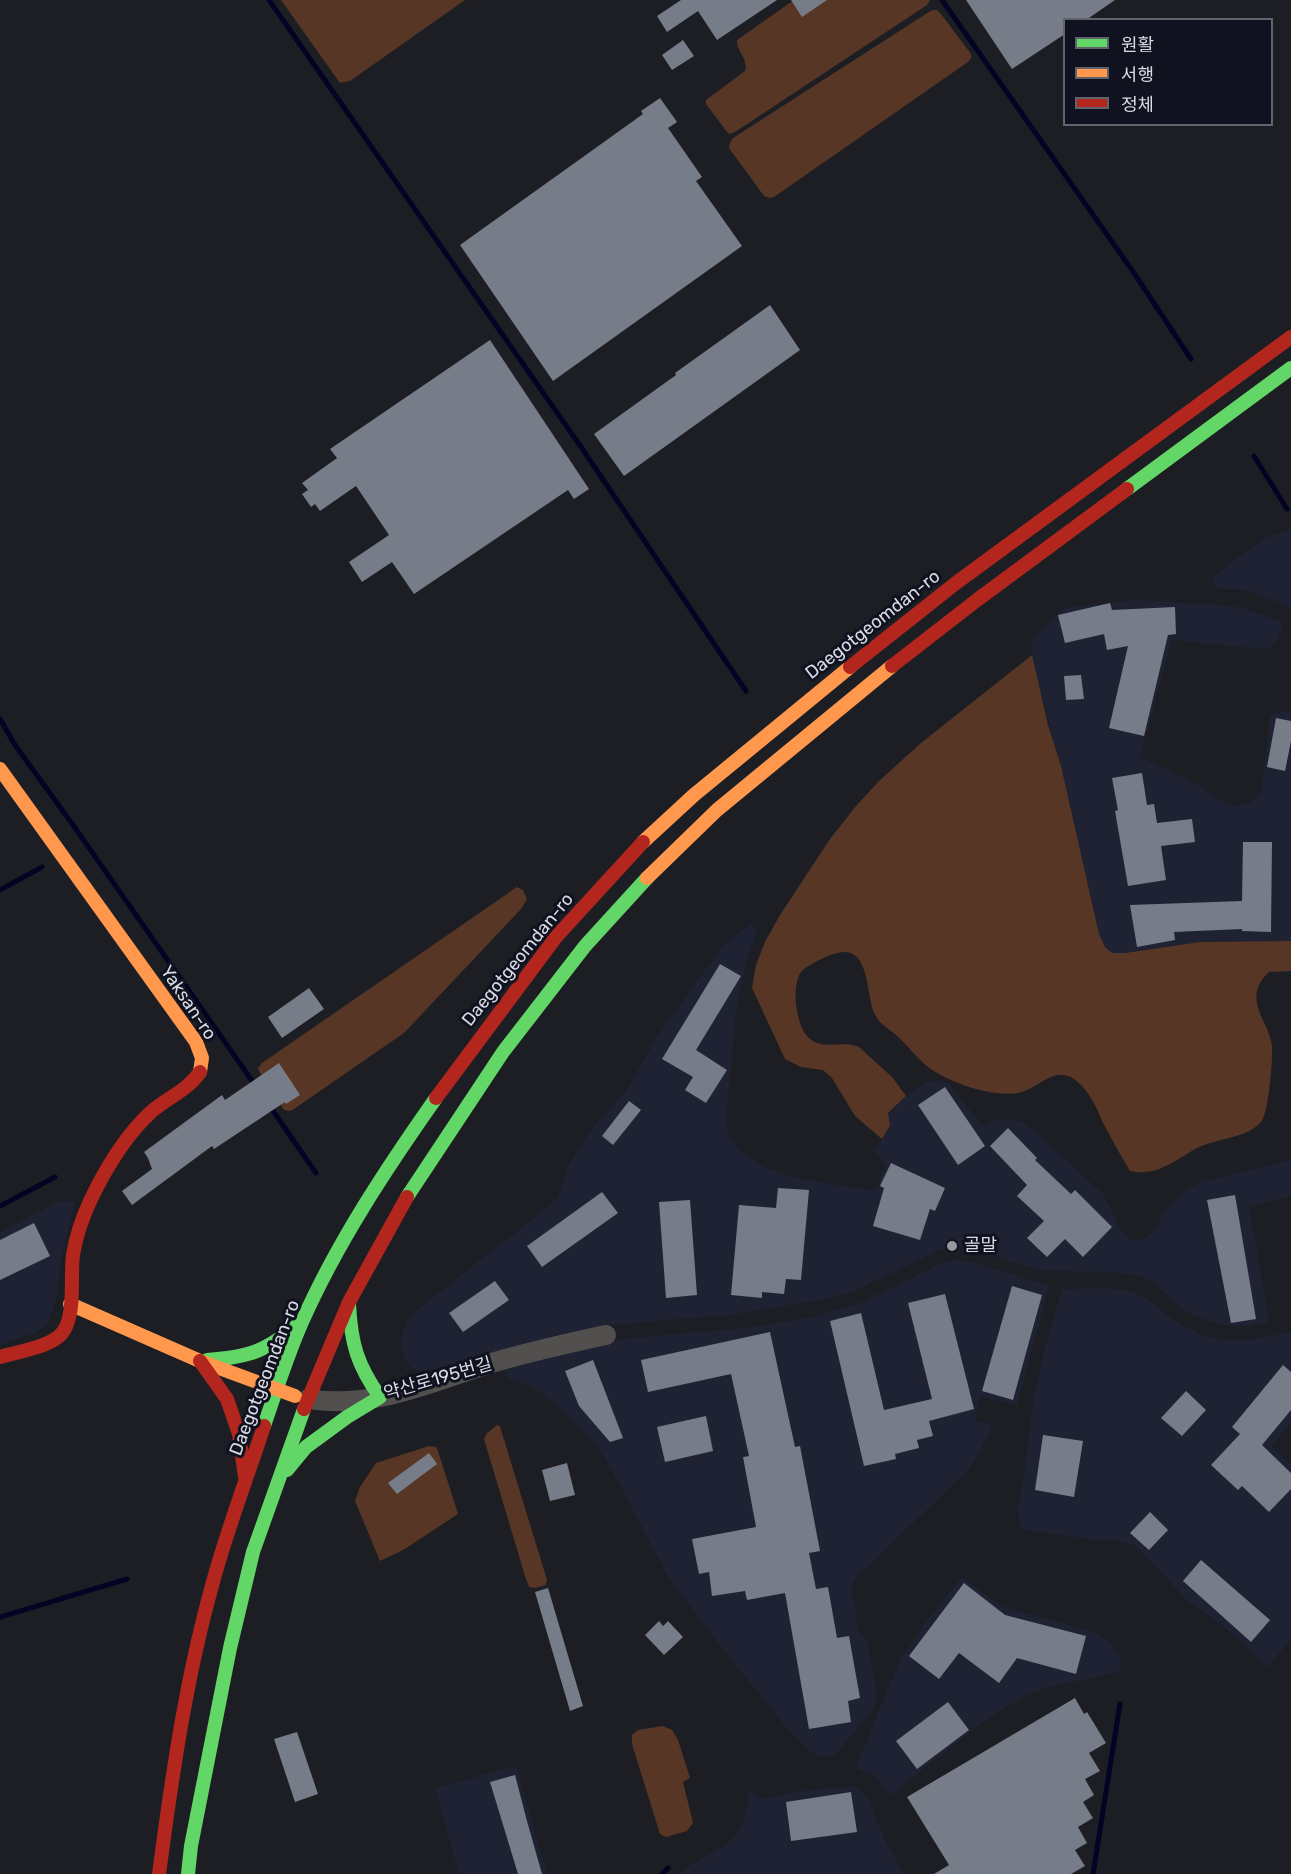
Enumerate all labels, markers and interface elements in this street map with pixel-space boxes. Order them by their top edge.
legend [1063,18,1273,126]
text: 원활 [1121,34,1154,56]
text: 서행 [1121,64,1154,86]
text: 정체 [1121,94,1154,116]
street label: Daegotgeomdan-ro [801,566,945,684]
street label: Daegotgeomdan-ro [458,889,578,1031]
street label: Yaksan-ro [155,962,221,1044]
place label: 골말 [964,1235,997,1257]
marker: 골말 [945,1239,959,1253]
street label: Daegotgeomdan-ro [225,1297,305,1459]
street label: 약산로195번길 [381,1353,495,1405]

